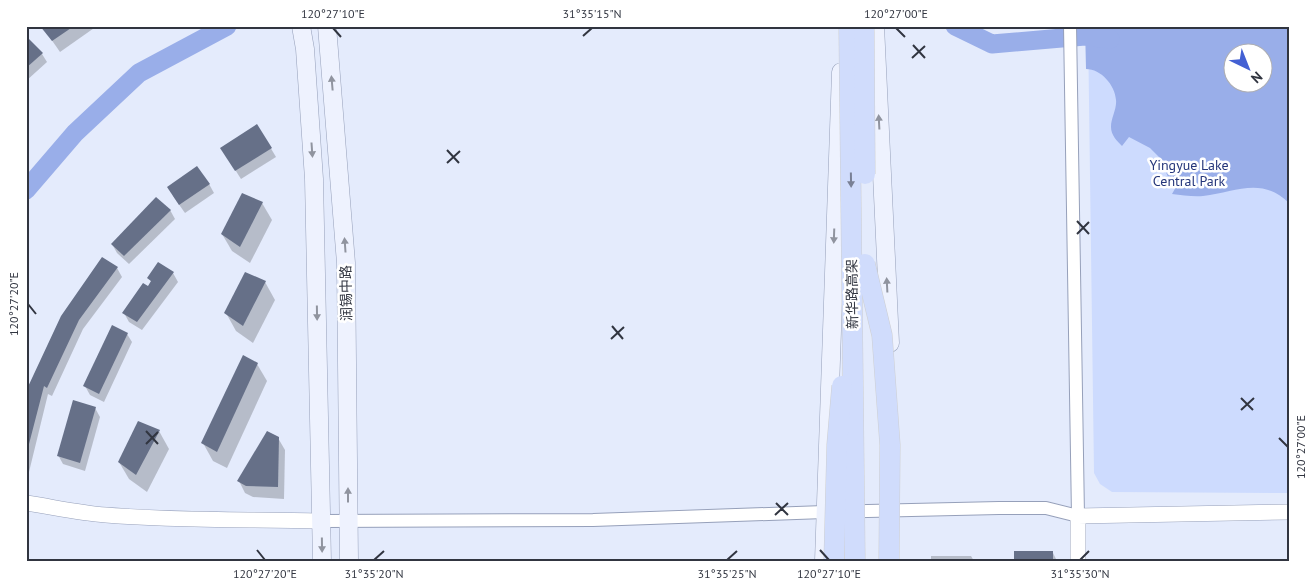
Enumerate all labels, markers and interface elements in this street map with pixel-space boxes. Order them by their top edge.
text: 120°27'10"E [301,6,365,21]
text: 31°35'15"N [562,6,622,21]
text: 120°27'00"E [864,6,928,21]
north arrow [1222,42,1272,92]
text: N [1247,68,1266,87]
one-way arrow [328,74,336,90]
one-way arrow [874,114,882,130]
one-way arrow [309,143,317,159]
park label: Yingyue Lake Central Park [1149,156,1229,190]
one-way arrow [847,172,855,188]
one-way arrow [830,229,838,245]
one-way arrow [341,236,349,252]
street label: 新华路高架 [842,259,862,329]
street label: 润锡中路 [337,265,355,321]
text: 120°27'20"E [6,272,21,336]
one-way arrow [883,277,891,293]
one-way arrow [313,305,321,321]
text: 120°27'00"E [1293,415,1308,479]
one-way arrow [344,486,352,502]
one-way arrow [318,538,326,554]
text: 120°27'20"E [233,566,297,581]
text: 31°35'20"N [344,566,404,581]
text: 31°35'25"N [697,566,757,581]
text: 120°27'10"E [797,566,861,581]
text: 31°35'30"N [1050,566,1110,581]

